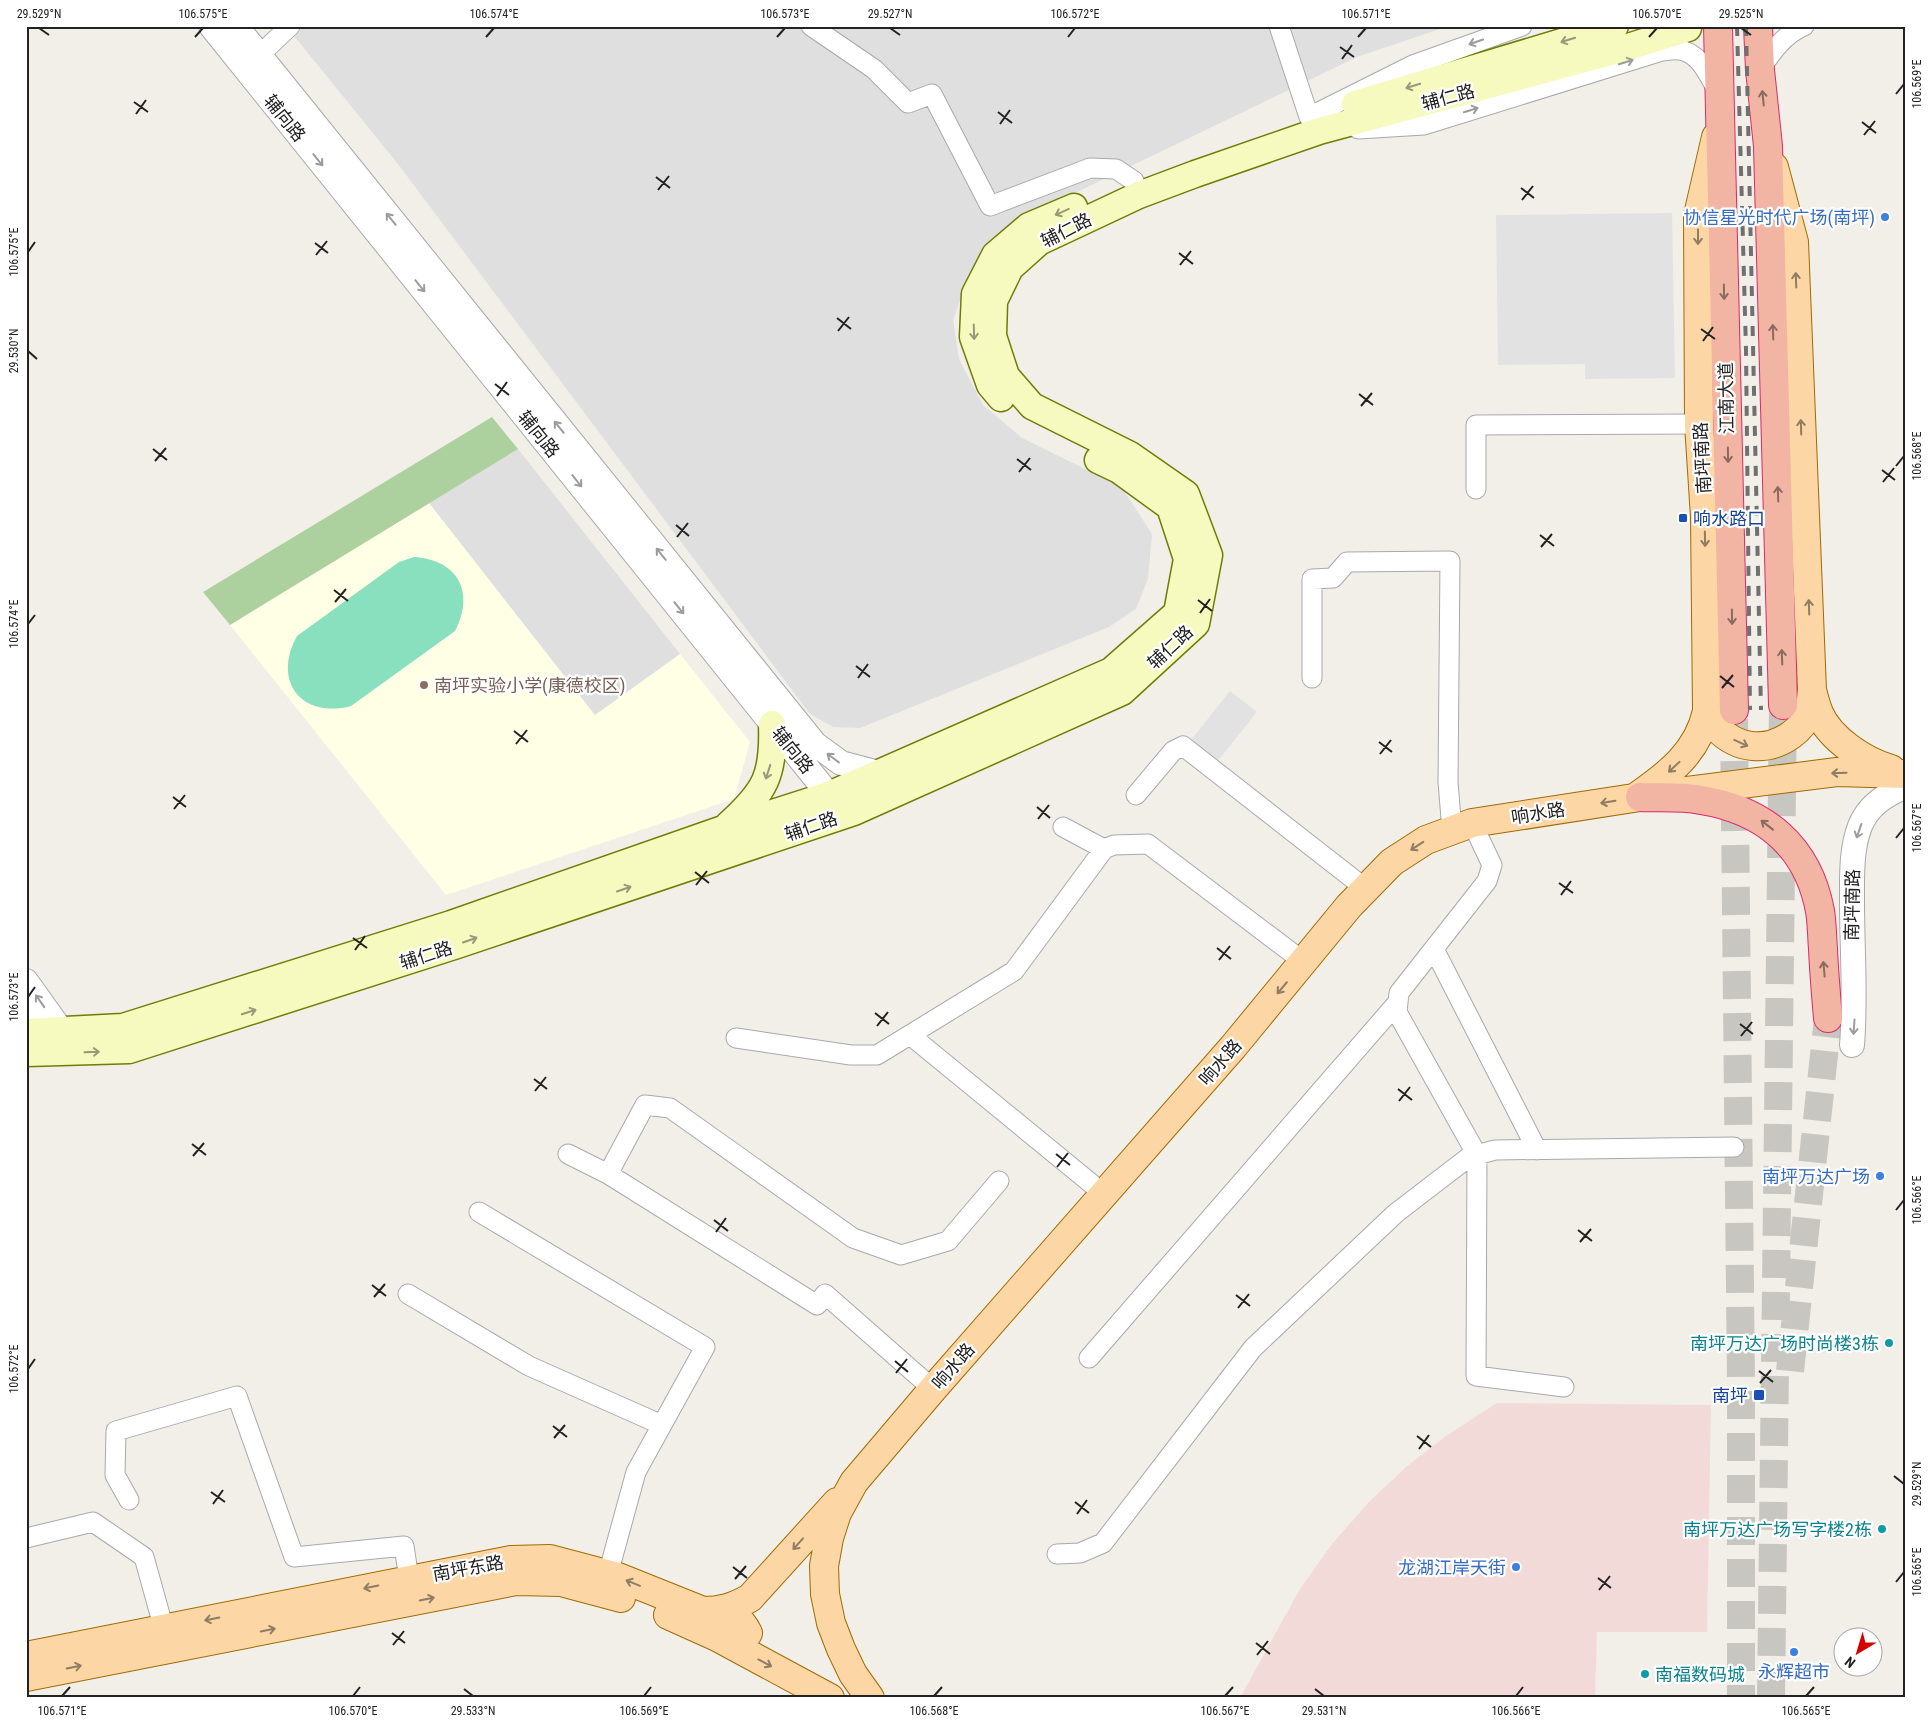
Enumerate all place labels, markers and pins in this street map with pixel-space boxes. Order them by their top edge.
place label: 协信星光时代广场(南坪) [1684,207,1875,229]
marker: 协信星光时代广场(南坪) [1879,211,1891,223]
place label: 响水路口 [1693,508,1765,529]
marker: 响水路口 [1677,512,1689,524]
place label: 南坪实验小学(康德校区) [434,675,625,697]
marker: 南坪实验小学(康德校区) [418,679,430,691]
place label: 南坪万达广场 [1762,1166,1870,1187]
marker: 南坪万达广场 [1874,1170,1886,1182]
place label: 南坪万达广场时尚楼3栋 [1690,1333,1879,1354]
marker: 南坪万达广场时尚楼3栋 [1883,1337,1895,1349]
place label: 南坪 [1712,1385,1748,1406]
marker: 南坪 [1752,1388,1766,1402]
place label: 南坪万达广场写字楼2栋 [1683,1519,1872,1540]
marker: 南坪万达广场写字楼2栋 [1876,1523,1888,1535]
place label: 龙湖江岸天街 [1398,1557,1506,1578]
marker: 龙湖江岸天街 [1510,1561,1522,1573]
marker: 永辉超市 [1788,1646,1800,1658]
place label: 永辉超市 [1758,1661,1830,1682]
place label: 南福数码城 [1655,1664,1745,1685]
marker: 南福数码城 [1639,1668,1651,1680]

